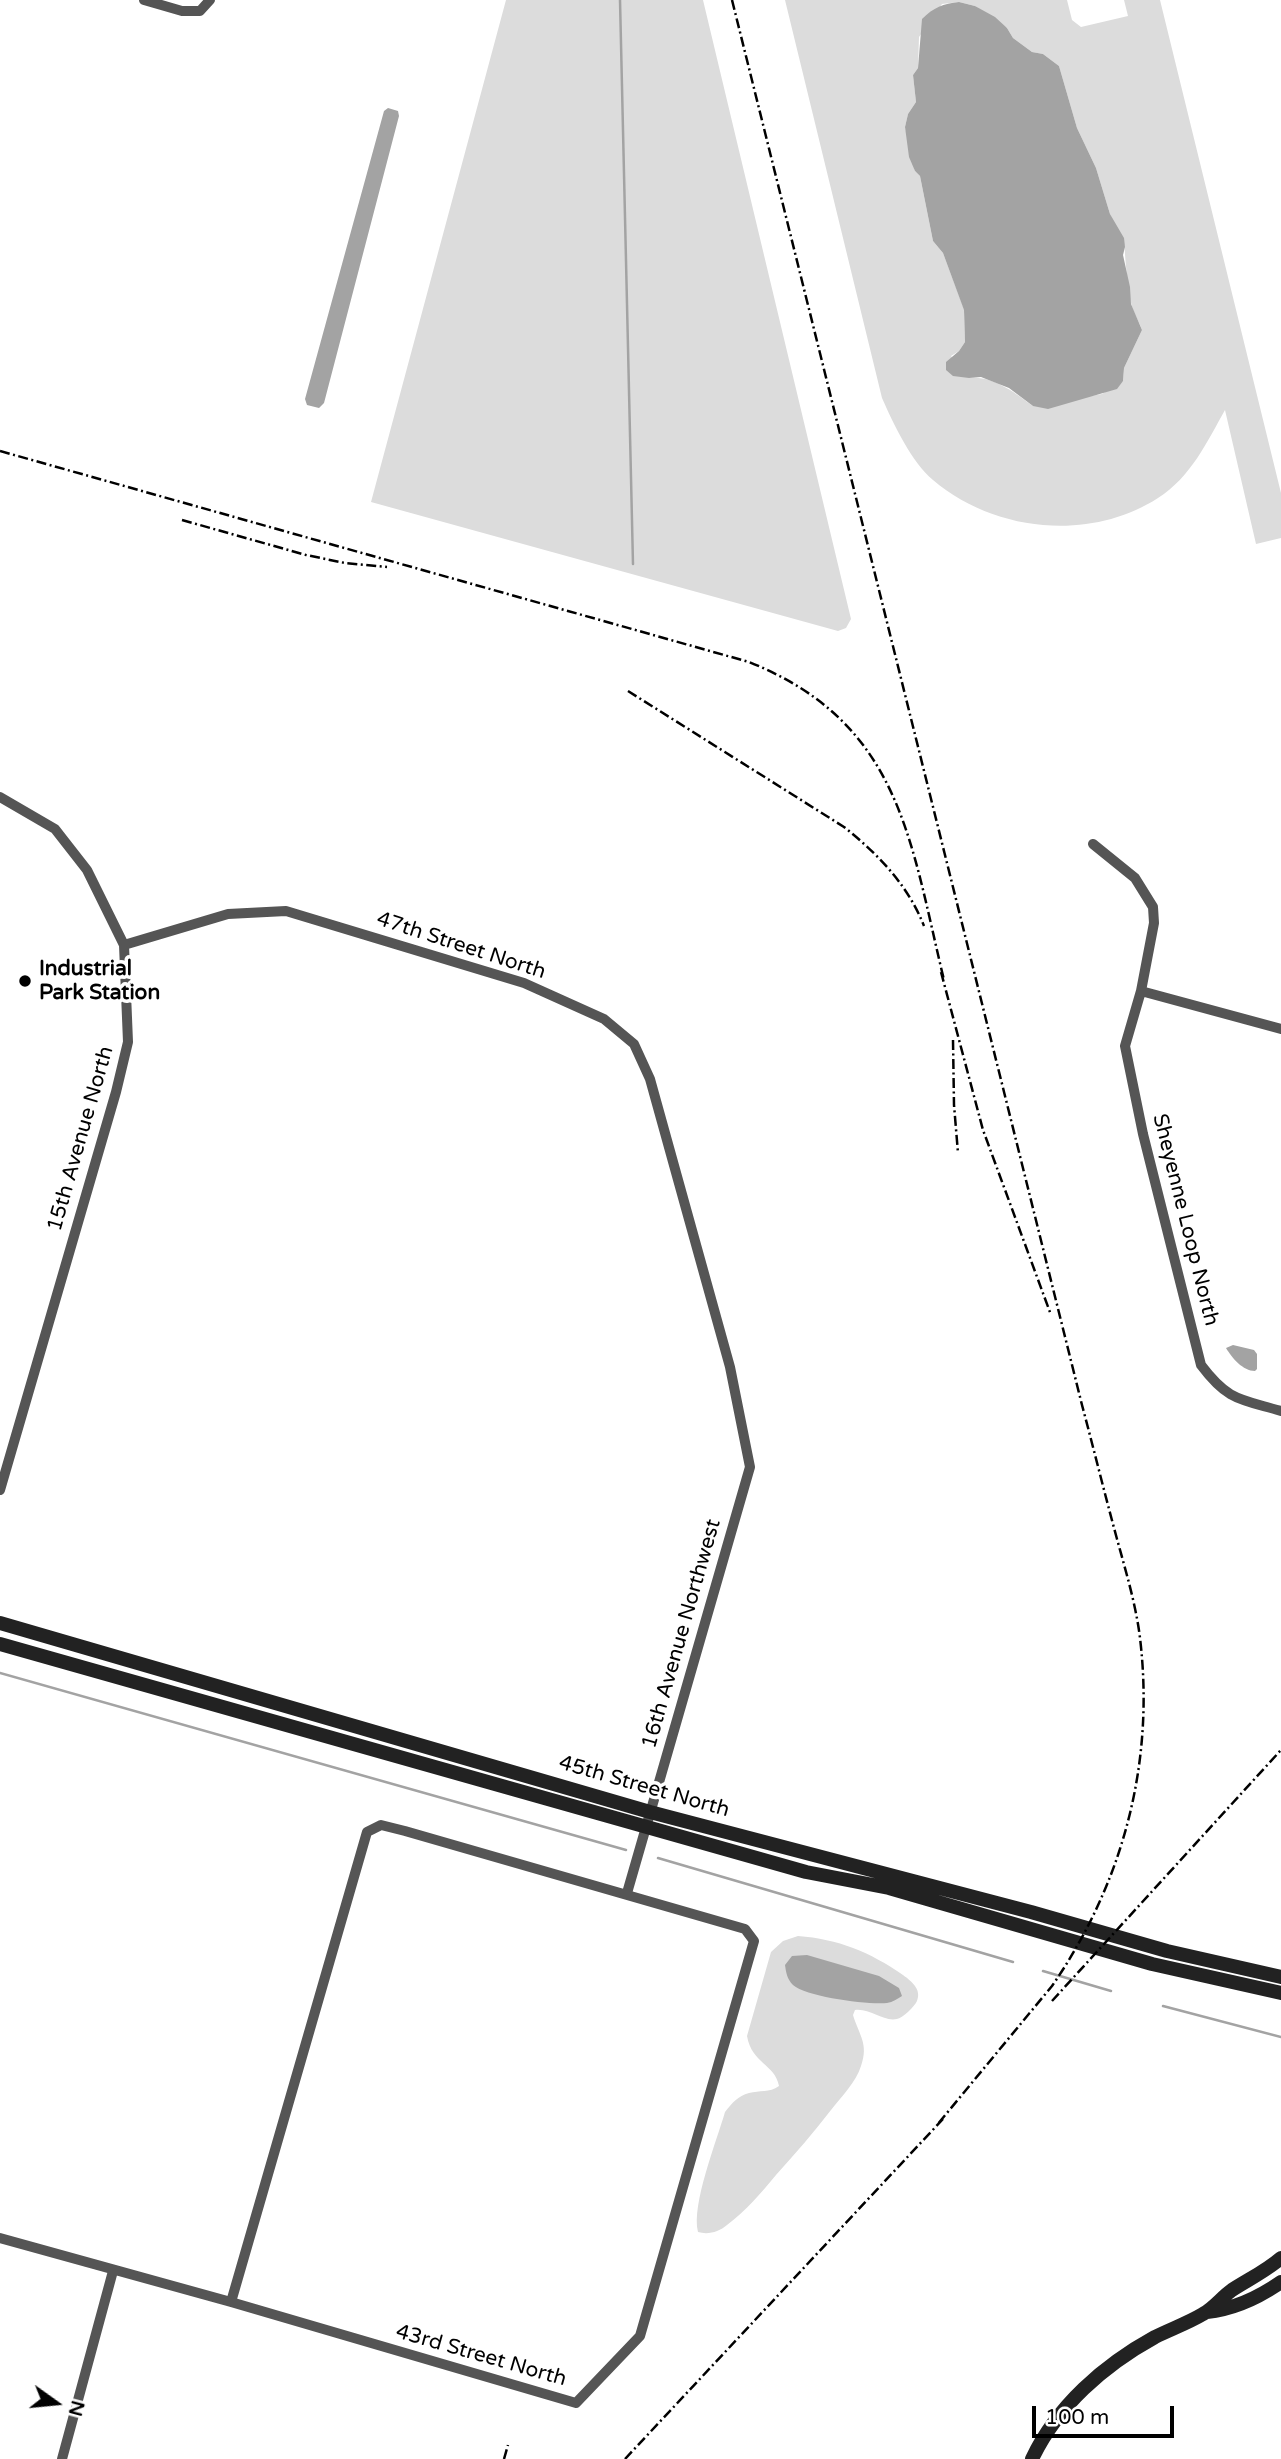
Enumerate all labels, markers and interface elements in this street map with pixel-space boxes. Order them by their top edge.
street label: 47th Street North [373,907,549,985]
place label: Industrial Park Station [39,956,160,1006]
marker: Industrial Park Station [17,973,33,989]
street label: 15th Avenue North [43,1044,119,1234]
street label: Sheyenne Loop North [1146,1111,1224,1329]
street label: 16th Avenue Northwest [637,1516,727,1752]
street label: 45th Street North [556,1751,732,1823]
street label: 43rd Street North [393,2320,569,2392]
north arrow [21,2368,91,2438]
scale bar [1036,2392,1178,2436]
text: N [64,2398,89,2419]
text: 100 m [1045,2405,1109,2430]

